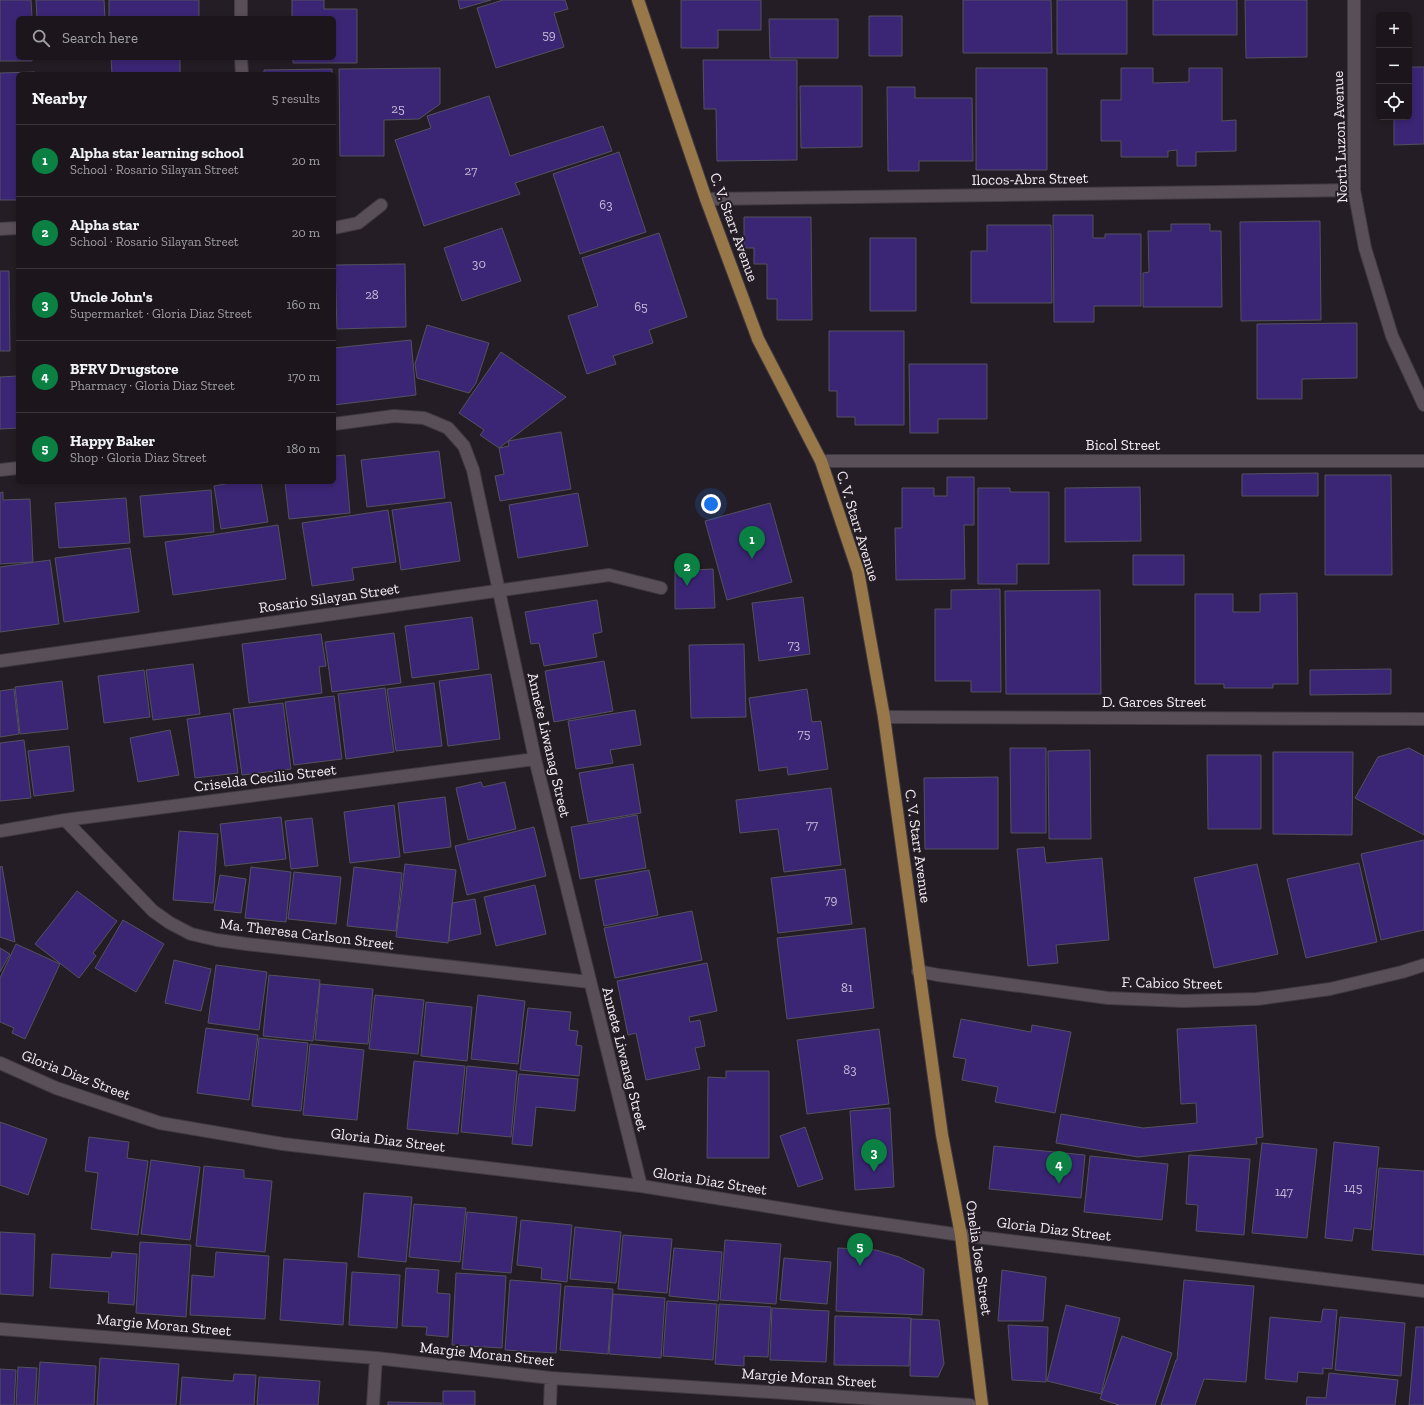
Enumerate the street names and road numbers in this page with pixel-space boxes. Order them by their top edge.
street label: North Luzon Avenue [1329,71,1351,203]
street label: Ilocos-Abra Street [972,169,1089,189]
street label: C. V. Starr Avenue [706,170,762,284]
street label: Bicol Street [1086,436,1161,454]
street label: C. V. Starr Avenue [833,469,883,583]
street label: Rosario Silayan Street [258,579,401,617]
street label: Annete Liwanag Street [524,671,575,820]
street label: D. Garces Street [1102,693,1206,711]
street label: Criselda Cecilio Street [193,760,338,796]
street label: C. V. Starr Avenue [901,788,935,904]
street label: Ma. Theresa Carlson Street [219,914,395,954]
street label: F. Cabico Street [1122,973,1223,993]
street label: Annete Liwanag Street [598,985,652,1133]
street label: Gloria Diaz Street [19,1046,133,1104]
street label: Gloria Diaz Street [330,1124,447,1156]
street label: Gloria Diaz Street [652,1163,769,1199]
street label: Onelia Jose Street [962,1199,996,1317]
street label: Gloria Diaz Street [996,1213,1113,1245]
street label: Margie Moran Street [96,1310,233,1340]
street label: Margie Moran Street [419,1338,556,1370]
street label: Margie Moran Street [741,1364,877,1392]

